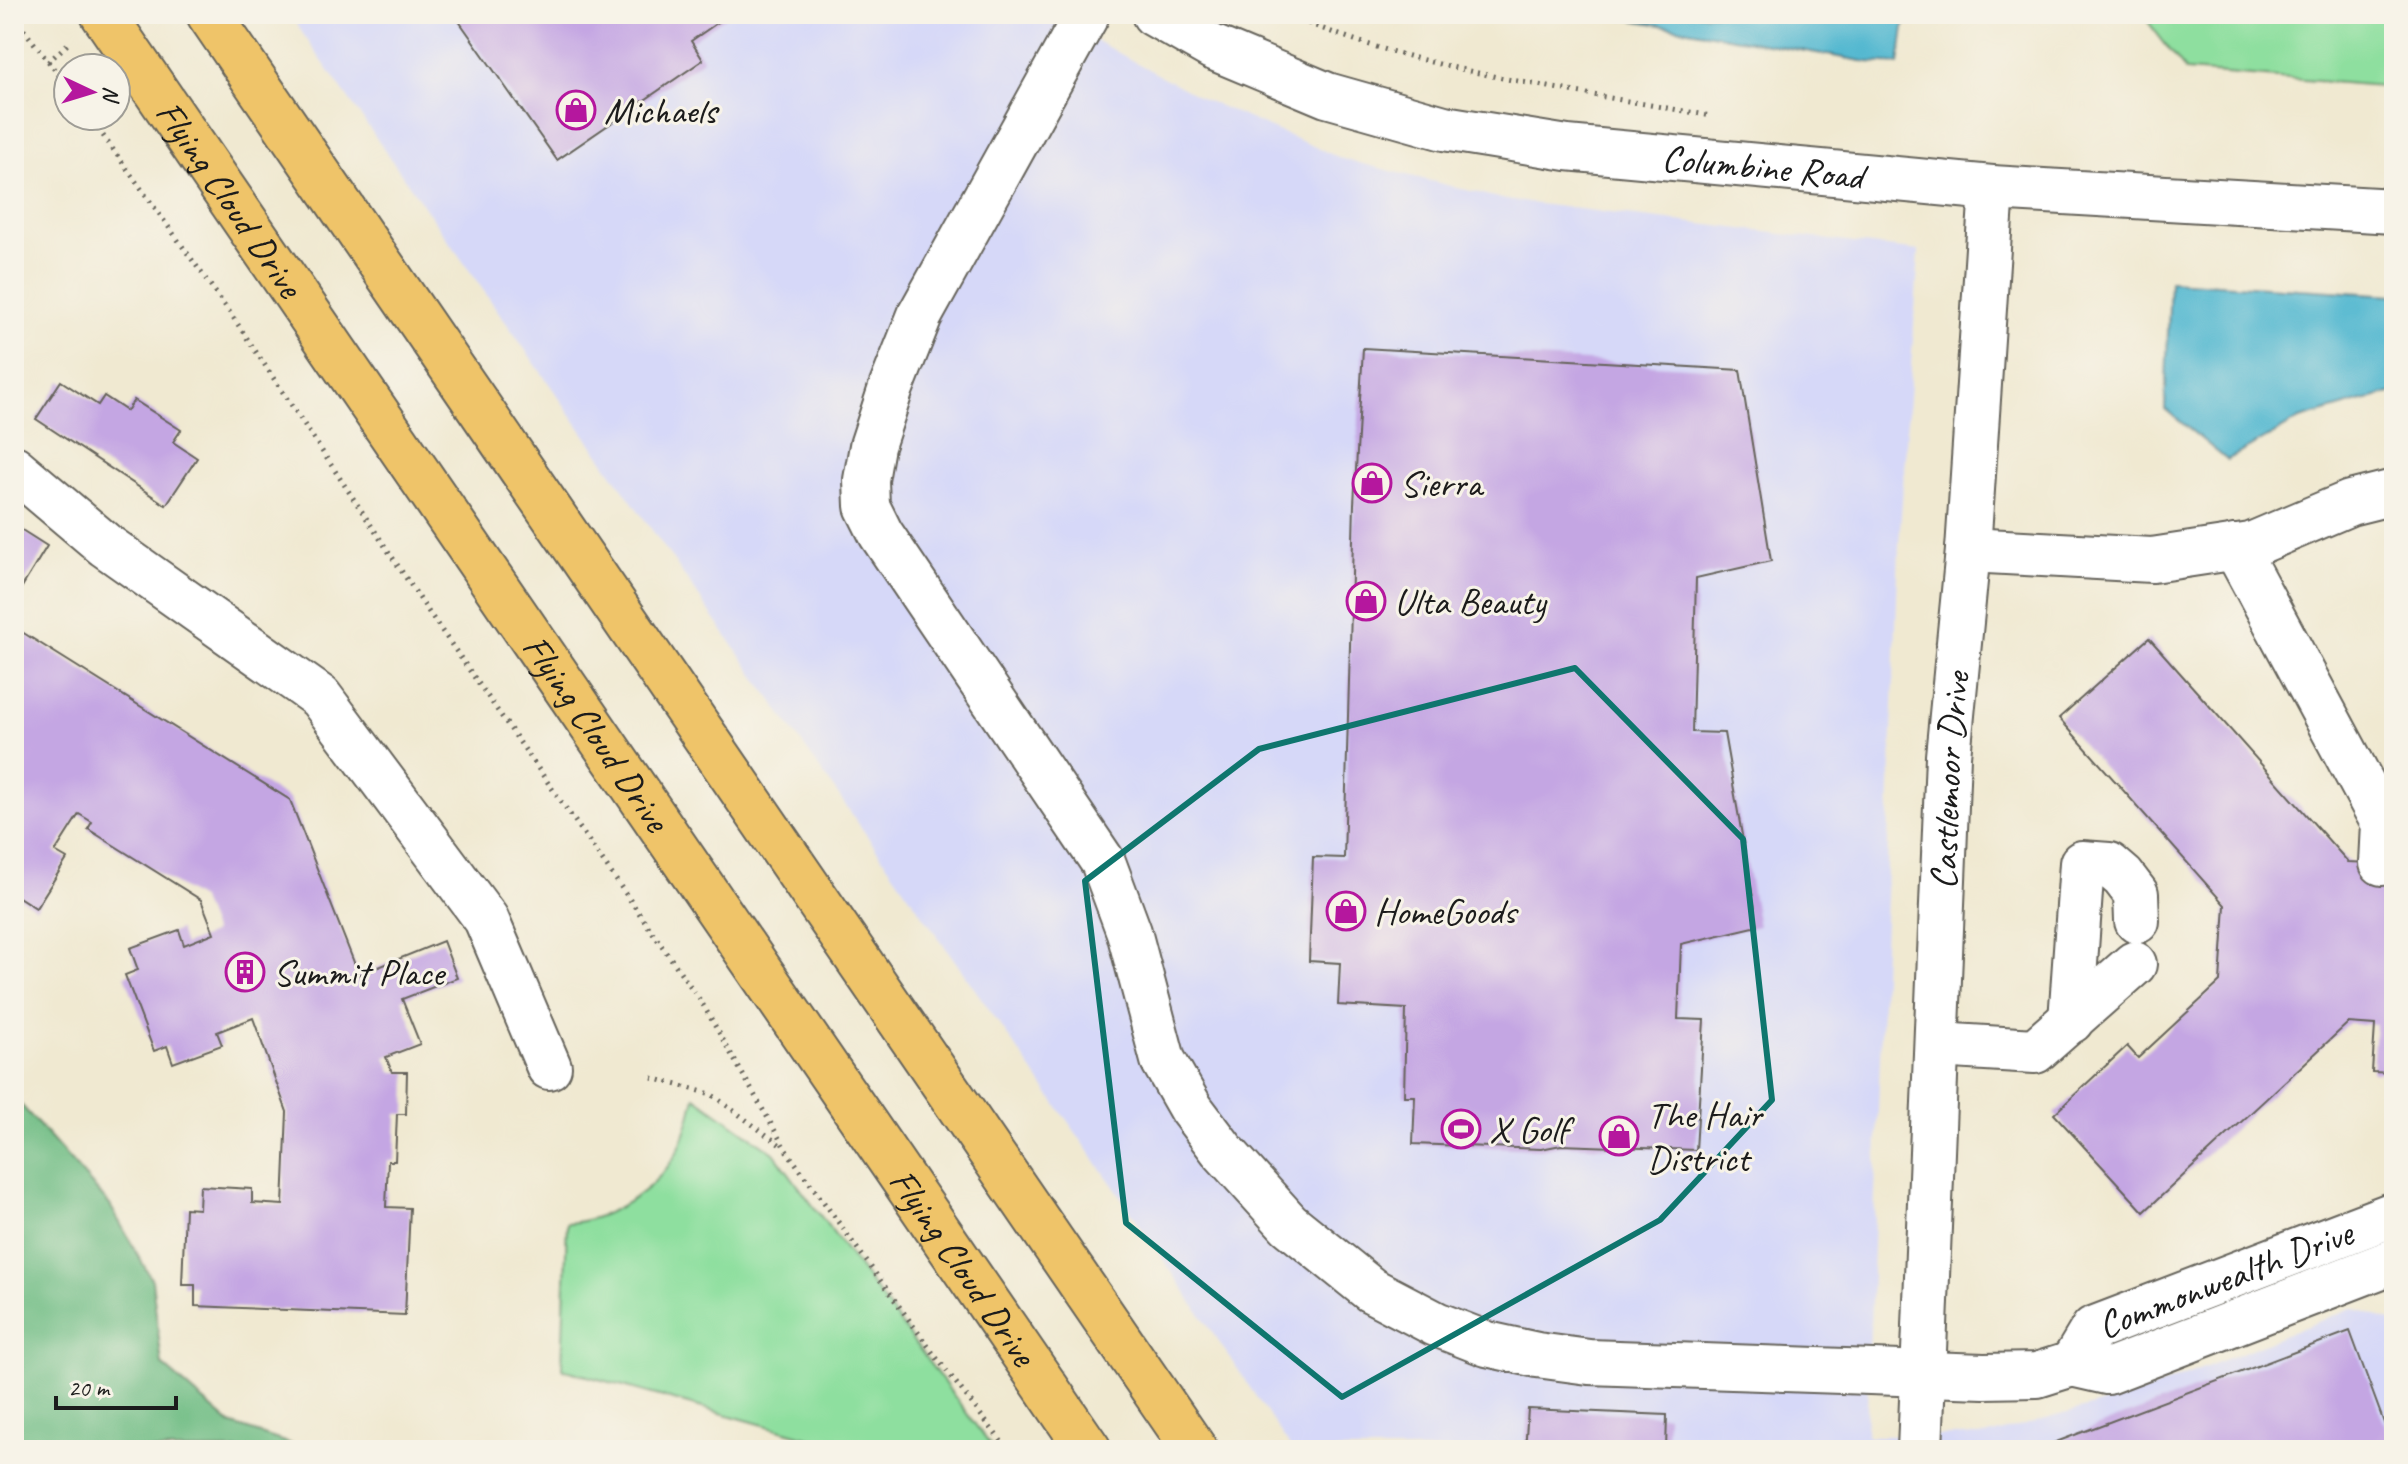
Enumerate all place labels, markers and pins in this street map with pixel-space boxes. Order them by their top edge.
place label: Michaels [604,87,721,134]
shop icon: Michaels [555,89,597,131]
place label: Sierra [1400,460,1485,507]
shop icon: Sierra [1351,462,1393,504]
place label: Ulta Beauty [1394,578,1549,625]
shop icon: Ulta Beauty [1345,580,1387,622]
place label: HomeGoods [1374,888,1519,935]
shop icon: HomeGoods [1325,890,1367,932]
place label: Summit Place [273,949,447,996]
building icon: Summit Place [224,951,266,993]
place label: The Hair District [1647,1091,1764,1182]
place label: X Golf [1489,1106,1576,1153]
sports icon: X Golf [1440,1108,1482,1150]
shop icon: The Hair District [1598,1115,1640,1157]

